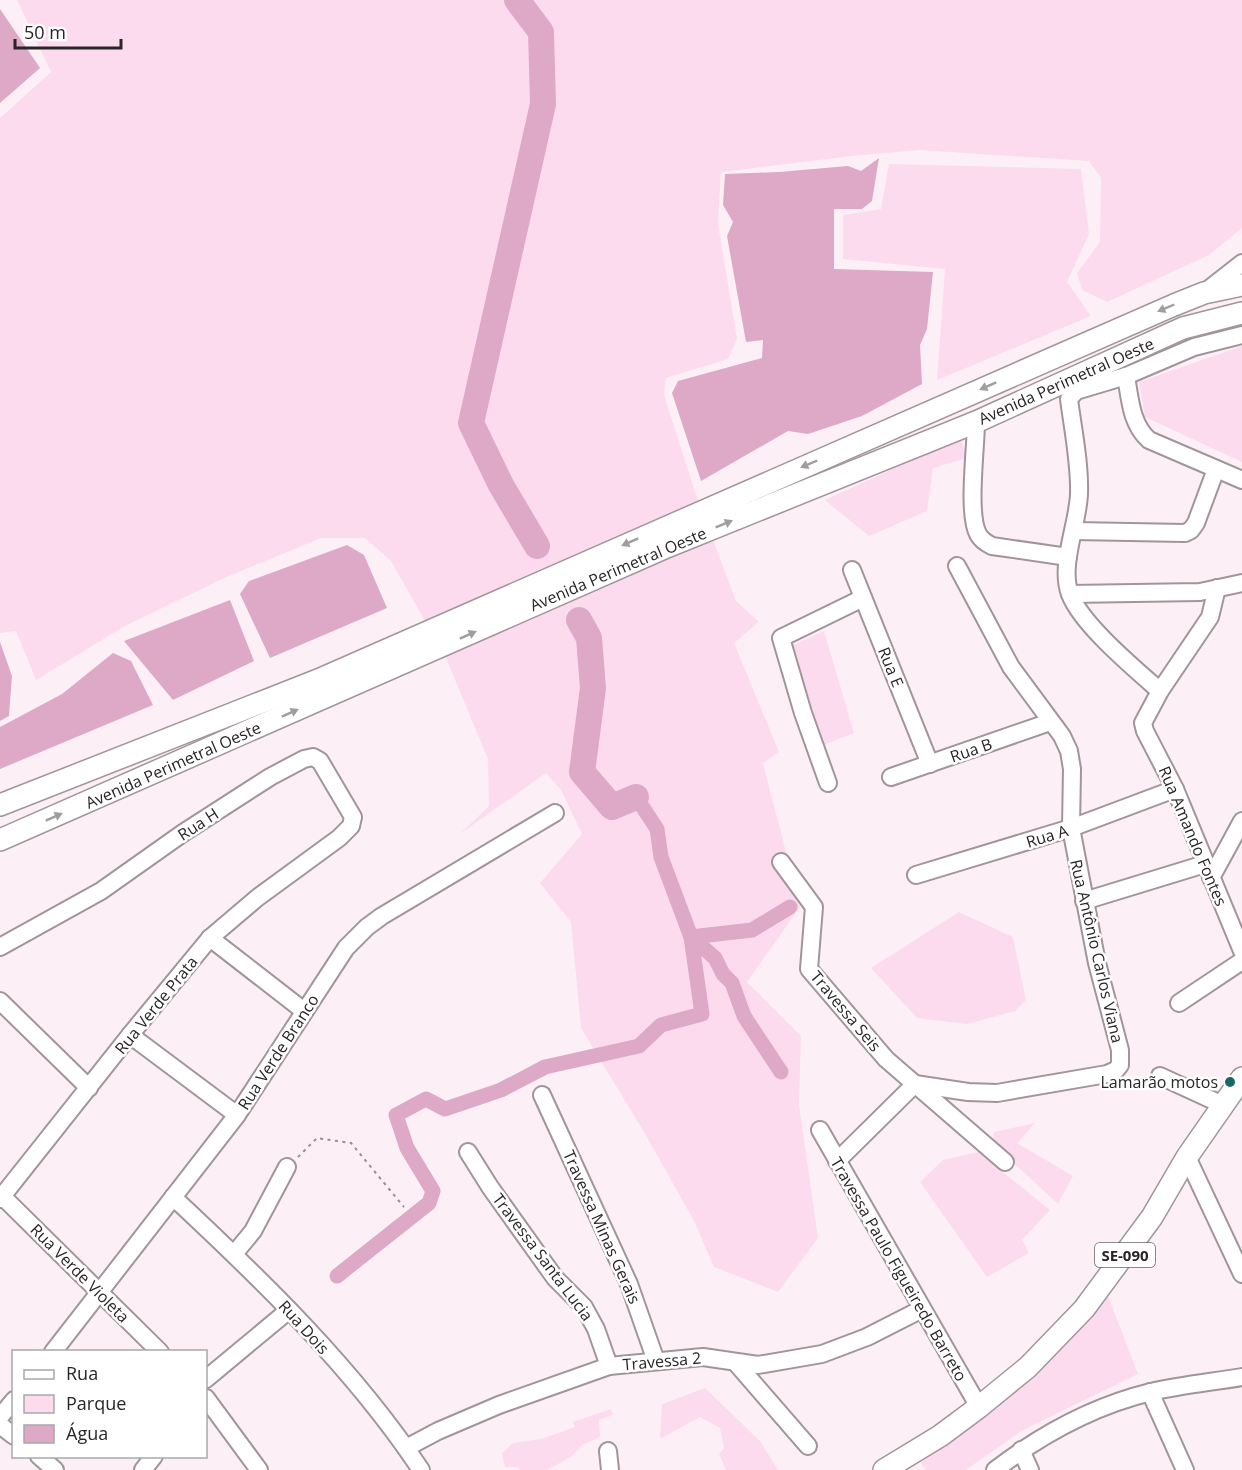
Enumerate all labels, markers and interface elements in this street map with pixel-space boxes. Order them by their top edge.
scale bar [15,12,122,50]
text: 50 m [24,20,66,44]
one-way arrow [1157,303,1175,313]
street label: Avenida Perimetral Oeste [975,332,1157,430]
one-way arrow [978,381,996,391]
one-way arrow [799,459,817,469]
one-way arrow [716,519,734,529]
street label: Avenida Perimetral Oeste [526,522,710,616]
one-way arrow [621,538,639,547]
one-way arrow [460,630,477,639]
street label: Rua E [873,644,909,690]
one-way arrow [281,708,299,718]
street label: Avenida Perimetral Oeste [82,716,264,814]
street label: Rua B [947,733,995,767]
street label: Rua Amando Fontes [1154,763,1232,909]
street label: Rua H [173,803,223,845]
one-way arrow [45,813,62,822]
street label: Rua A [1023,819,1072,853]
street label: Rua Antônio Carlos Viana [1065,857,1129,1045]
street label: Rua Verde Prata [110,951,202,1059]
street label: Travessa Seis [806,966,886,1056]
street label: Rua Verde Branco [232,990,324,1114]
place label: Lamarão motos [1100,1071,1218,1093]
marker: Lamarão motos [1223,1075,1237,1089]
street label: Travessa Minas Gerais [558,1147,646,1307]
street label: Travessa Paulo Figueiredo Barreto [826,1153,972,1385]
street label: Travessa Santa Lucia [488,1189,598,1325]
street label: Rua Verde Violeta [26,1219,134,1327]
road number: SE-090 [1095,1243,1155,1267]
street label: Rua Dois [274,1295,334,1359]
street label: Travessa 2 [622,1347,702,1375]
legend [12,1350,207,1458]
text: Rua [66,1361,98,1385]
text: Parque [66,1391,126,1415]
text: Água [66,1421,108,1445]

